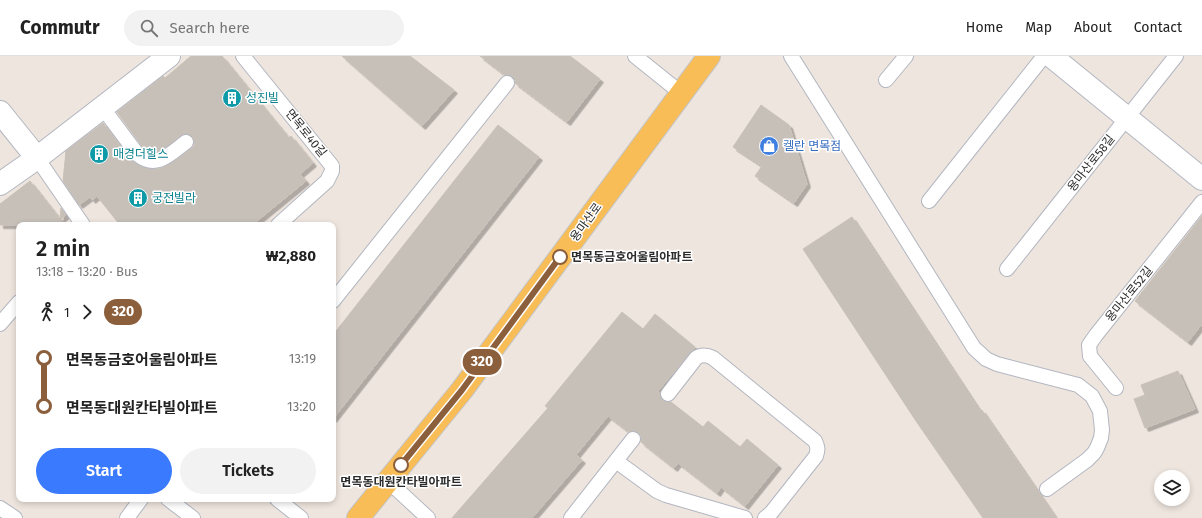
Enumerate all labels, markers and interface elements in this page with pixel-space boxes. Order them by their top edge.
search box [124,10,404,46]
text: Commutr [20,16,100,39]
icon: search [138,17,160,39]
text: Search here [170,19,250,37]
text: Home [966,19,1003,36]
text: Map [1025,19,1052,36]
text: About [1074,19,1112,36]
text: Contact [1134,19,1182,36]
building icon: 성진빌 [221,87,243,109]
place label: 성진빌 [246,91,279,105]
street label: 면목로40길 [283,106,329,160]
street label: 용마산로58길 [1065,132,1117,194]
shop icon: 켈란 면목점 [758,135,780,157]
place label: 켈란 면목점 [783,139,841,153]
building icon: 매경더힐스 [88,143,110,165]
place label: 매경더힐스 [113,147,168,161]
building icon: 궁전빌라 [127,187,149,209]
place label: 궁전빌라 [152,191,196,205]
street label: 용마산로 [567,200,605,244]
text: 2 min [36,235,90,262]
text: ₩2,880 [266,247,316,265]
marker: 면목동금호어울림아파트 [552,249,568,265]
place label: 면목동금호어울림아파트 [571,250,692,264]
text: 13:18 – 13:20 · Bus [36,264,138,279]
street label: 용마산로52길 [1102,264,1156,324]
icon: walk [36,301,58,323]
icon: forward [76,301,98,323]
text: 320 [112,303,134,320]
text: 1 [64,305,70,320]
line badge: 320 [459,349,505,375]
text: 면목동금호어울림아파트 [66,351,218,369]
text: 13:19 [289,351,316,366]
text: 320 [471,353,493,370]
text: 면목동대원칸타빌아파트 [66,399,218,417]
text: 13:20 [287,399,316,414]
button: Start [36,448,172,494]
button: Tickets [180,448,316,494]
marker: 면목동대원칸타빌아파트 [393,457,409,473]
map controls [1154,470,1190,506]
button: layers [1154,470,1190,506]
place label: 면목동대원칸타빌아파트 [340,475,462,489]

